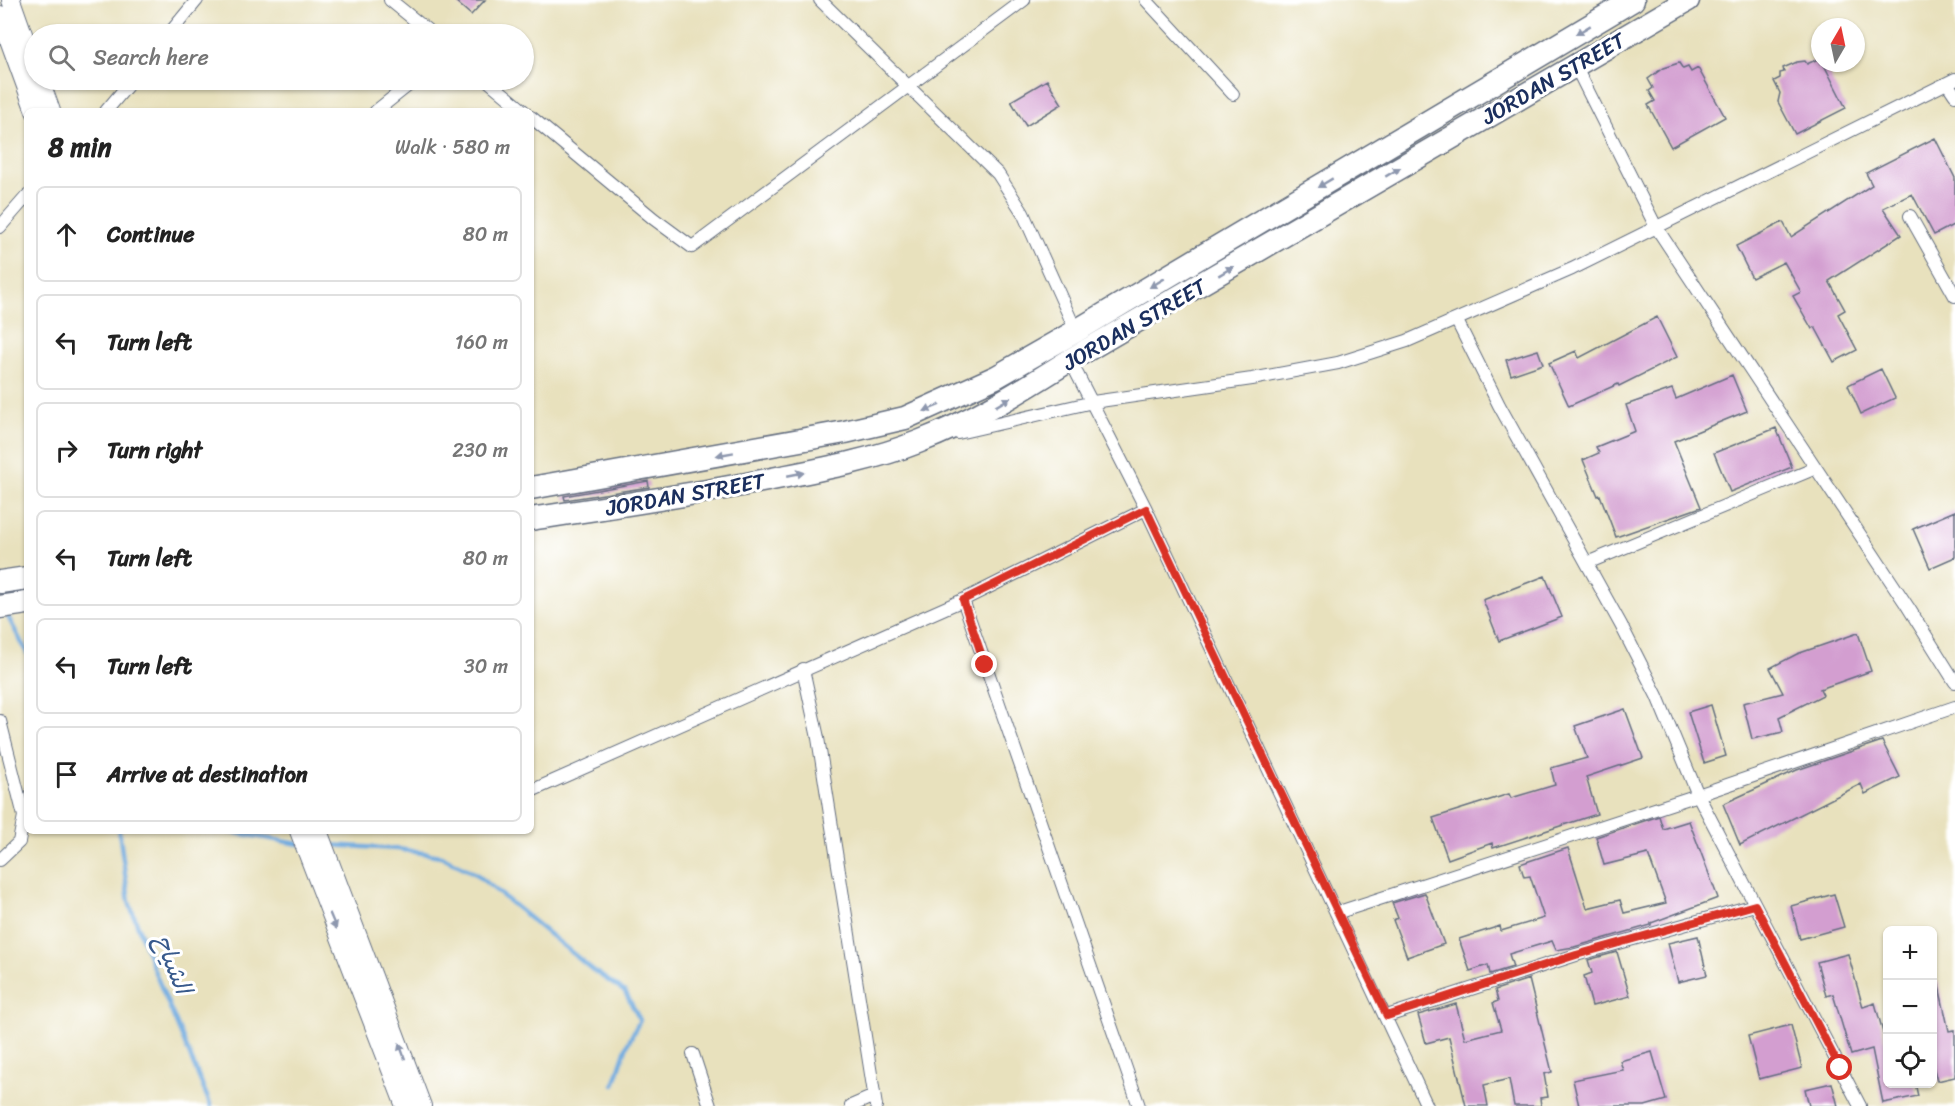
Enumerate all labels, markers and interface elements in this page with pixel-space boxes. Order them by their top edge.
north arrow [1811,18,1865,72]
street label: JORDAN STREET [1473,21,1634,136]
search box [24,24,534,90]
one-way arrow [1574,25,1591,35]
text: Search here [93,38,209,77]
icon: search [45,41,78,74]
text: 8 min [48,124,112,170]
text: Walk · 580 m [395,130,510,165]
one-way arrow [1385,166,1401,177]
one-way arrow [1317,178,1333,189]
text: Continue [107,215,195,254]
text: 80 m [463,217,508,252]
icon: ahead [50,218,83,251]
one-way arrow [1217,266,1234,276]
street label: JORDAN STREET [1054,267,1215,382]
one-way arrow [1148,278,1165,288]
text: Turn left [107,323,192,362]
text: 160 m [455,325,508,360]
icon: left [50,326,83,359]
one-way arrow [995,396,1011,407]
one-way arrow [922,403,940,413]
text: Turn right [107,431,202,470]
text: 230 m [452,433,508,468]
icon: right [50,434,83,467]
one-way arrow [716,449,735,458]
street label: JORDAN STREET [602,461,769,528]
one-way arrow [786,469,805,479]
text: Turn left [107,539,192,578]
text: 80 m [463,541,508,576]
icon: left [50,542,83,575]
text: Turn left [107,647,192,686]
text: 30 m [464,649,508,684]
icon: left [50,650,83,683]
route end [971,651,997,677]
text: Arrive at destination [107,755,308,794]
icon: arrive [50,758,83,791]
one-way arrow [328,912,338,930]
map controls [1883,926,1937,1088]
button: + [1883,926,1937,980]
water label: الشياح [142,928,205,1003]
button: − [1883,980,1937,1034]
button: locate [1883,1034,1937,1088]
one-way arrow [397,1042,407,1060]
route start [1826,1054,1852,1080]

